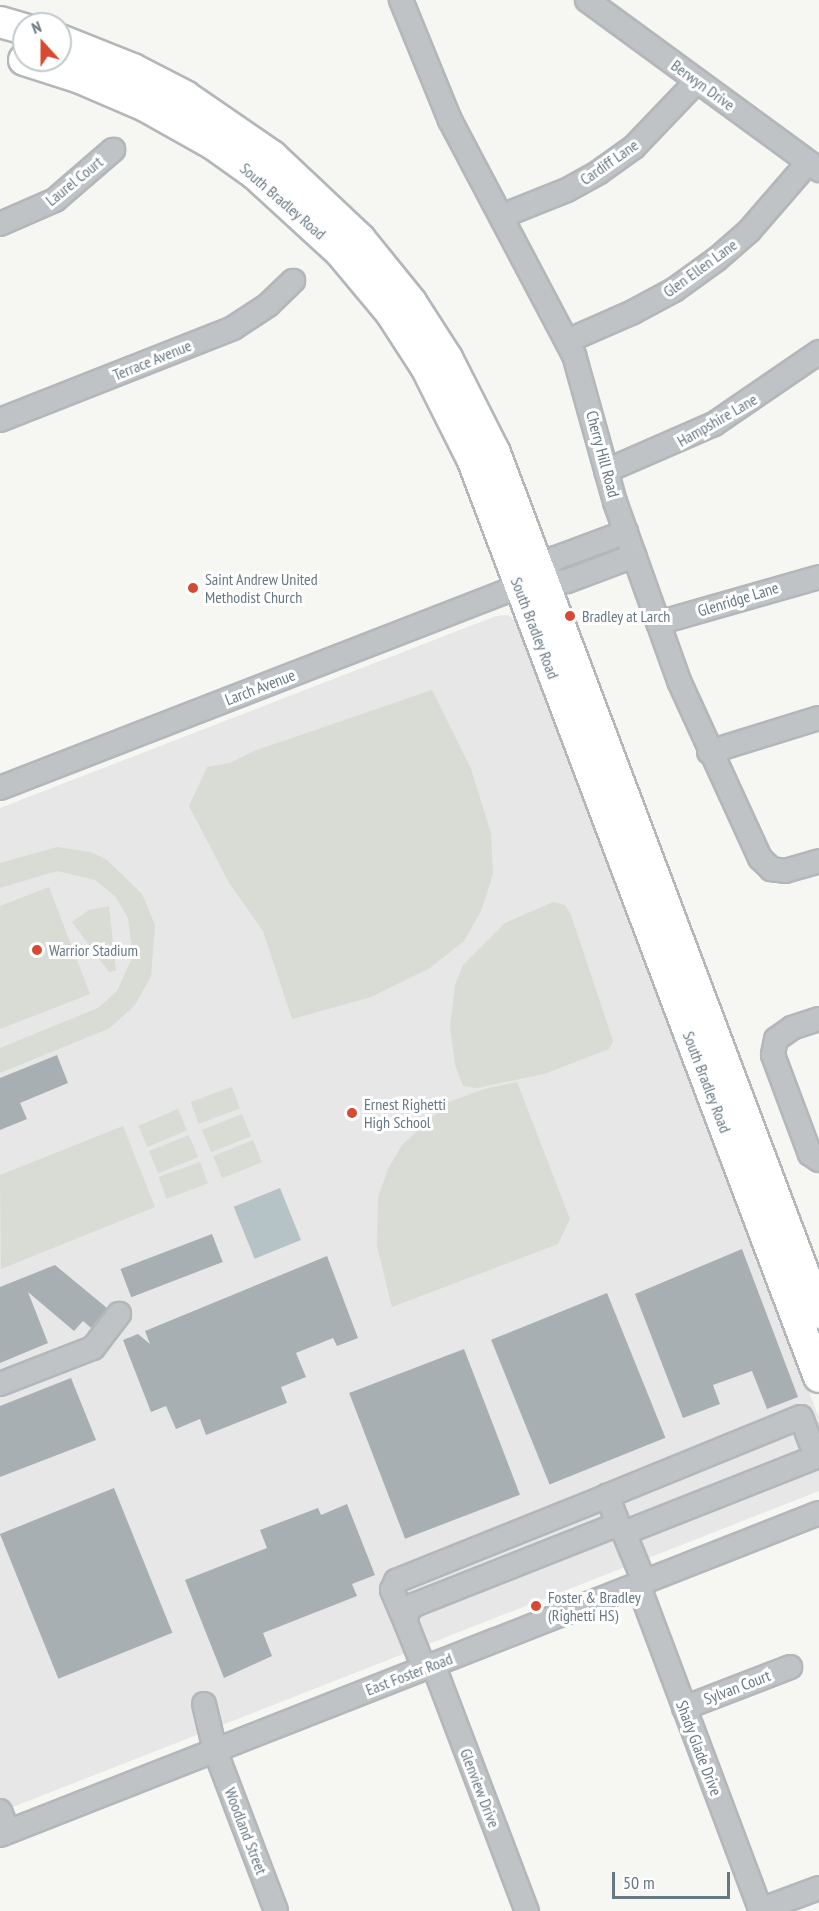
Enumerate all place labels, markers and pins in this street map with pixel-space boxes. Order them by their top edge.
place label: Saint Andrew United Methodist Church [205,569,318,607]
marker: Saint Andrew United Methodist Church [186,581,200,595]
place label: Bradley at Larch [582,606,671,626]
marker: Bradley at Larch [563,609,577,623]
place label: Warrior Stadium [49,940,138,960]
marker: Warrior Stadium [30,943,44,957]
place label: Ernest Righetti High School [364,1094,446,1132]
marker: Ernest Righetti High School [345,1106,359,1120]
place label: Foster & Bradley (Righetti HS) [548,1587,641,1625]
marker: Foster & Bradley (Righetti HS) [529,1599,543,1613]

